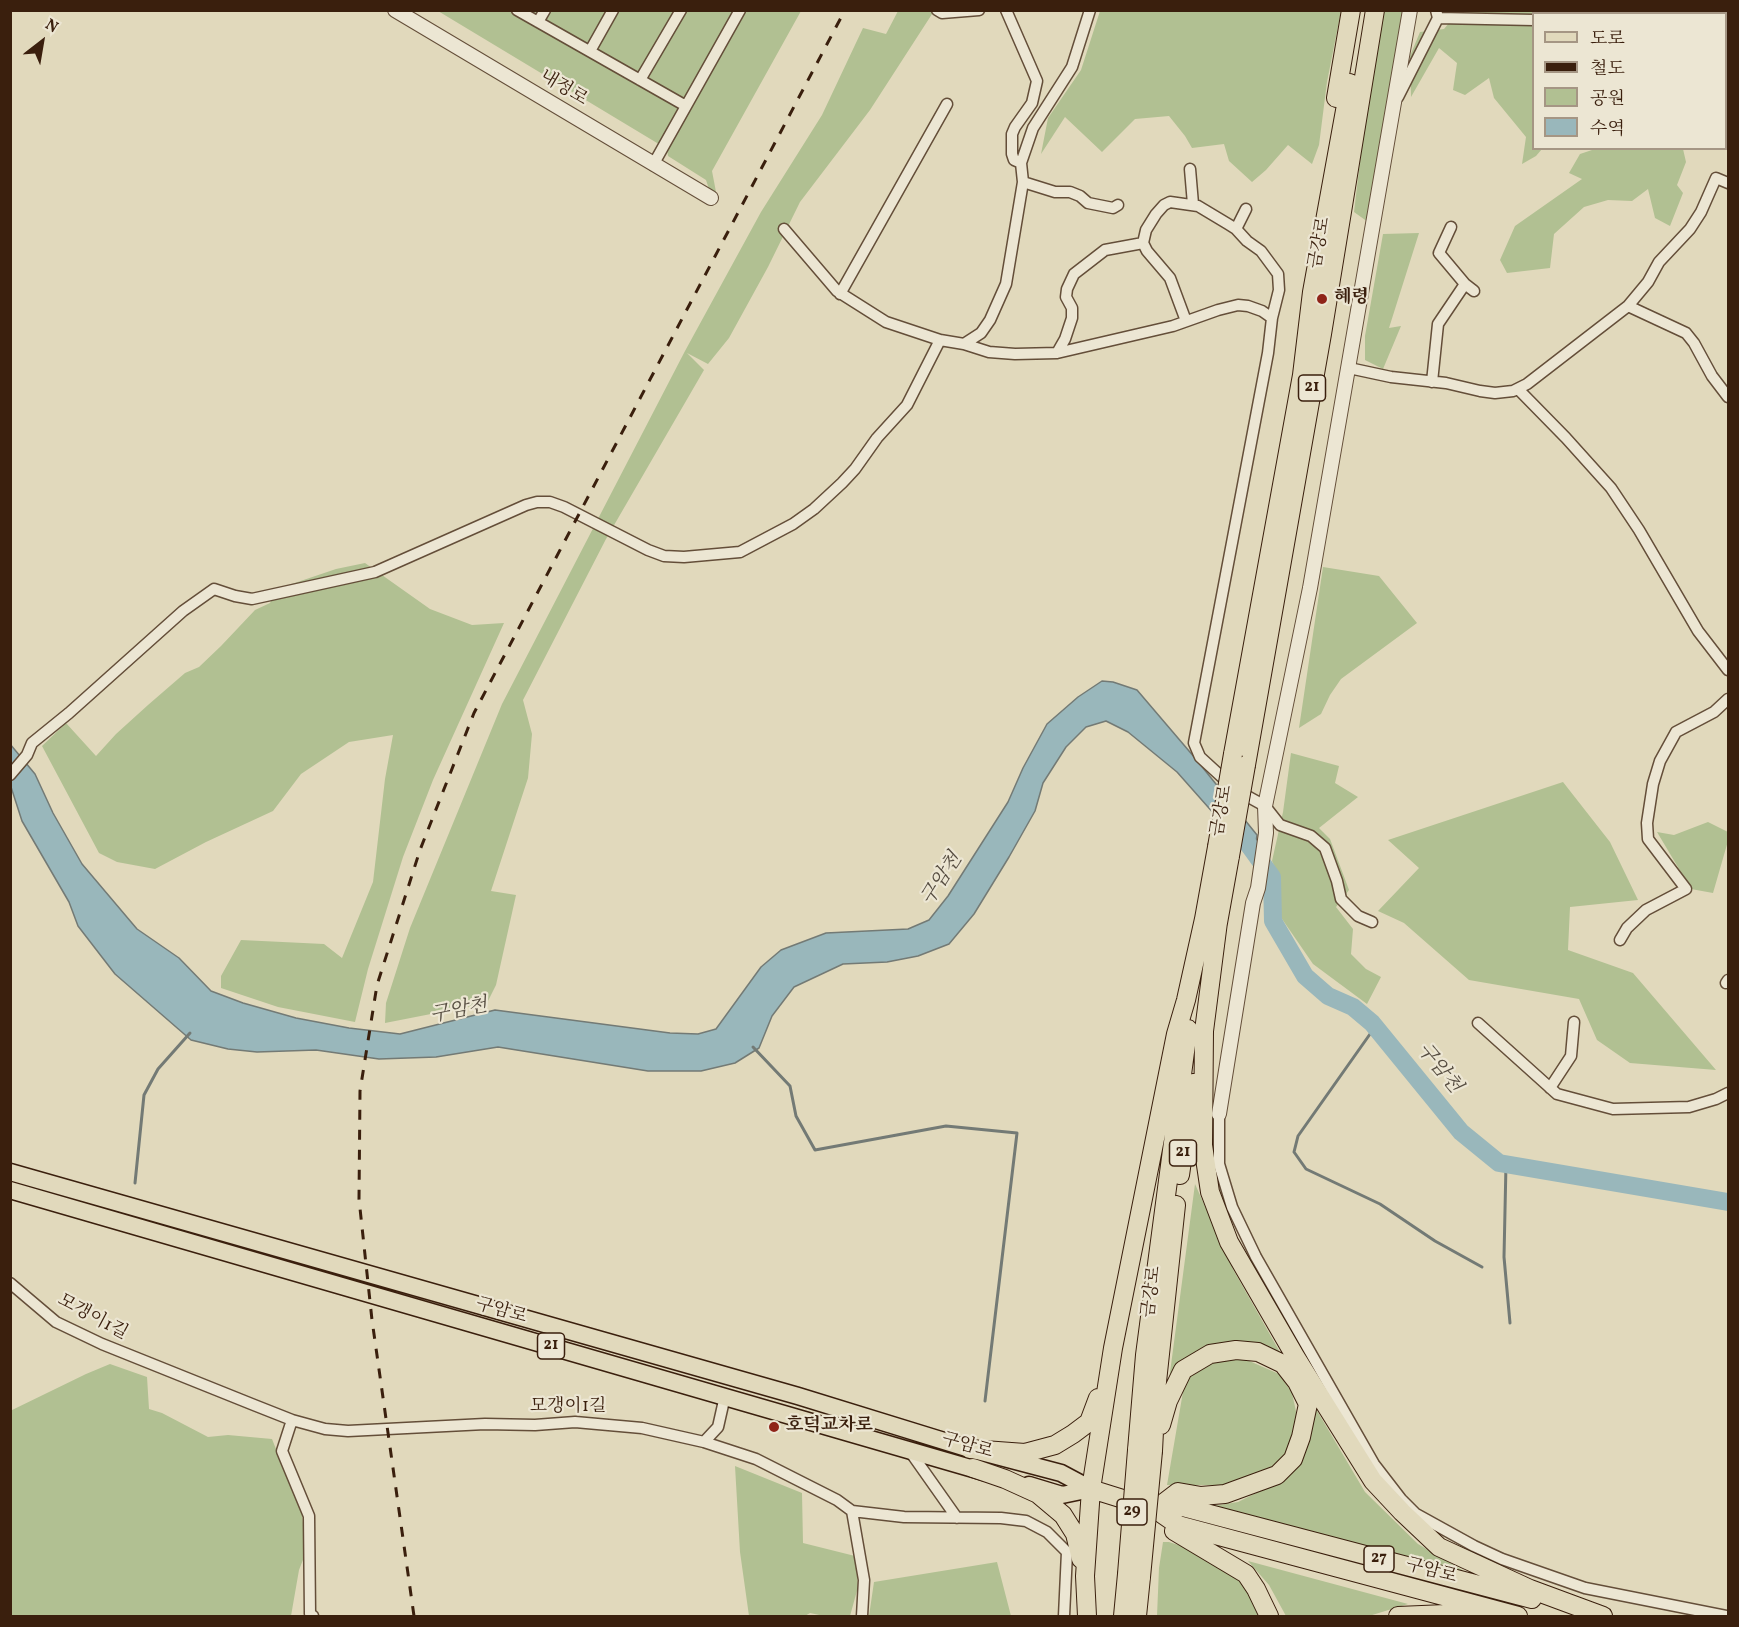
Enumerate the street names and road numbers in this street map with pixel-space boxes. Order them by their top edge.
street label: 내정로 [535,66,591,112]
street label: 금강로 [1306,215,1336,271]
road number: 21 [1298,375,1326,401]
street label: 금강로 [1208,783,1238,839]
road number: 21 [1170,1140,1196,1166]
street label: 금강로 [1139,1265,1167,1319]
street label: 모갱이1길 [53,1290,131,1346]
street label: 구암로 [473,1294,529,1330]
road number: 21 [538,1333,564,1359]
street label: 모갱이1길 [530,1397,606,1419]
street label: 구암로 [939,1429,995,1465]
road number: 29 [1117,1499,1147,1525]
road number: 27 [1364,1546,1394,1572]
street label: 구암로 [1403,1555,1459,1589]

